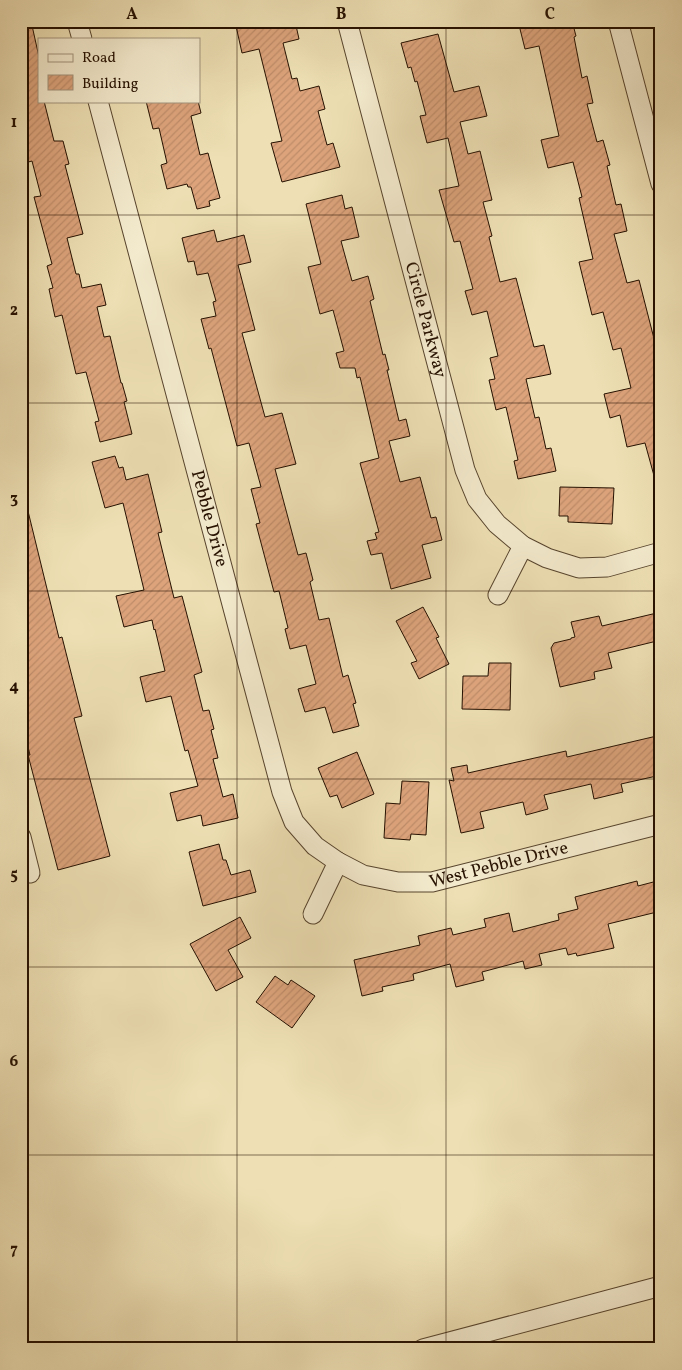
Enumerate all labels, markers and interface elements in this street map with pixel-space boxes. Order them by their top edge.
text: A [126,4,138,26]
text: B [336,4,347,26]
text: C [545,4,555,26]
legend [38,38,200,102]
text: Road [82,48,116,69]
text: Building [82,74,139,95]
text: 1 [11,112,17,134]
street label: Circle Parkway [398,259,453,381]
text: 2 [10,300,18,322]
street label: Pebble Drive [184,467,234,570]
text: 3 [10,488,18,510]
text: 4 [9,676,19,698]
street label: West Pebble Drive [427,836,571,895]
text: 5 [10,864,18,886]
text: 6 [10,1051,19,1073]
text: 7 [10,1239,18,1261]

